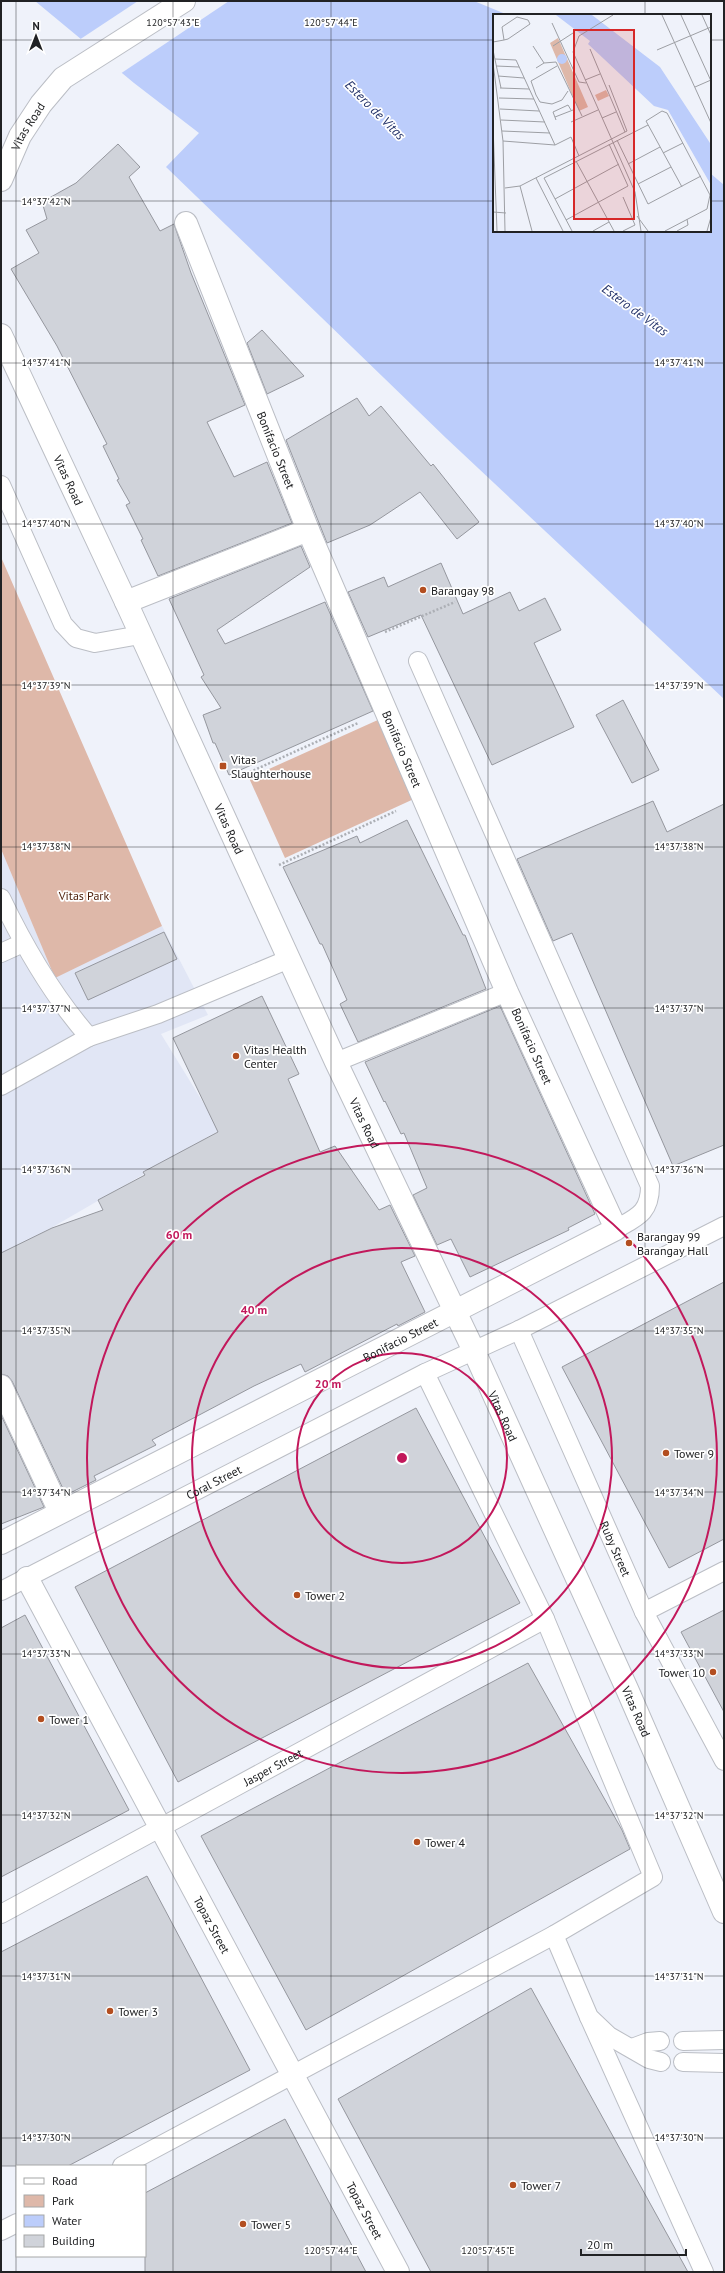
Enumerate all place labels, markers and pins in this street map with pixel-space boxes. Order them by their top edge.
place label: Barangay 98 [431,583,494,598]
marker: Barangay 98 [418,585,428,595]
place label: Vitas Slaughterhouse [230,752,311,781]
marker: Vitas Slaughterhouse [218,761,228,771]
place label: Vitas Health Center [243,1042,307,1071]
marker: Vitas Health Center [231,1051,241,1061]
place label: Barangay 99 Barangay Hall [637,1229,709,1258]
marker: Barangay 99 Barangay Hall [624,1238,634,1248]
place label: Tower 9 [674,1446,714,1461]
marker: Tower 9 [661,1448,671,1458]
centre of rings [395,1451,409,1465]
place label: Tower 2 [305,1588,345,1603]
marker: Tower 2 [292,1590,302,1600]
place label: Tower 10 [658,1665,705,1680]
marker: Tower 10 [708,1667,718,1677]
place label: Tower 1 [49,1712,89,1727]
marker: Tower 1 [36,1714,46,1724]
place label: Tower 4 [425,1835,465,1850]
marker: Tower 4 [412,1837,422,1847]
place label: Tower 3 [118,2004,158,2019]
marker: Tower 3 [105,2006,115,2016]
place label: Tower 7 [521,2178,561,2193]
marker: Tower 7 [508,2180,518,2190]
place label: Tower 5 [251,2217,291,2232]
marker: Tower 5 [238,2219,248,2229]

